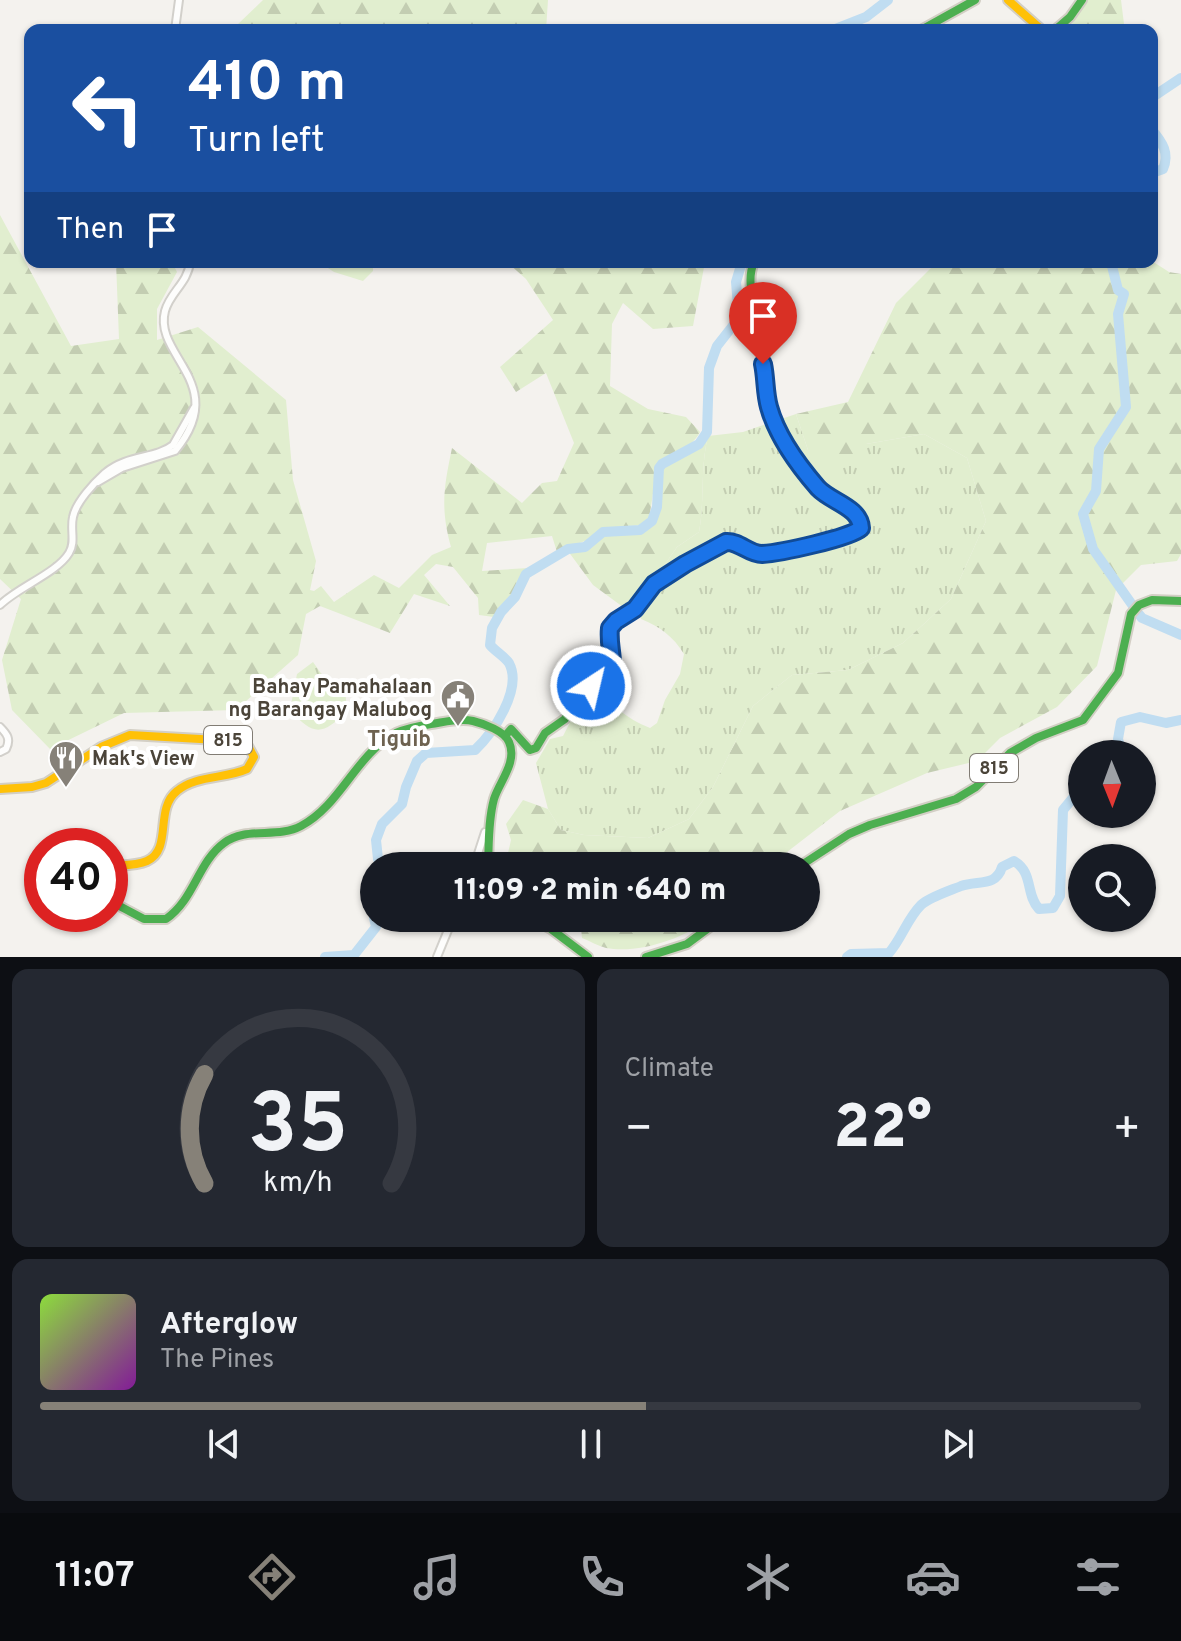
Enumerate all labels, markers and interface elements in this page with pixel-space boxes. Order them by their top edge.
text: 410 m [188,50,346,120]
icon: left [56,56,160,160]
text: Turn left [188,119,325,165]
icon: arrive [140,208,184,252]
text: Then [56,212,124,249]
pin [729,282,797,364]
icon: arrive [741,294,785,338]
position arrow [549,644,633,728]
place label: Bahay Pamahalaan ng Barangay Malubog [228,675,432,724]
public building icon: Bahay Pamahalaan ng Barangay Malubog [439,678,477,728]
road number: 815 [204,726,252,754]
district label: Tiguib [367,727,431,754]
restaurant icon: Mak's View [47,739,85,789]
north arrow [1068,740,1156,828]
map controls [1068,740,1156,932]
place label: Mak's View [92,747,195,773]
road number: 815 [970,754,1018,782]
speed limit sign: 40 [24,828,128,932]
button: search [1068,844,1156,932]
text: 11:09 · 2 min · 640 m [454,873,726,910]
text: Climate [625,1053,714,1086]
text: 35 [248,1077,349,1182]
text: 22° [834,1093,932,1169]
text: − [625,1103,653,1159]
text: + [1113,1103,1141,1159]
text: km/h [264,1166,333,1202]
text: Afterglow [160,1307,298,1344]
text: The Pines [160,1344,274,1377]
icon: previous [202,1422,246,1466]
icon: pause [569,1422,613,1466]
icon: next [936,1422,980,1466]
icon: directions [244,1549,300,1605]
icon: music [409,1549,465,1605]
icon: phone [574,1549,630,1605]
icon: climate [740,1549,796,1605]
icon: car [905,1549,961,1605]
icon: filters [1070,1549,1126,1605]
text: 11:07 [55,1554,134,1600]

